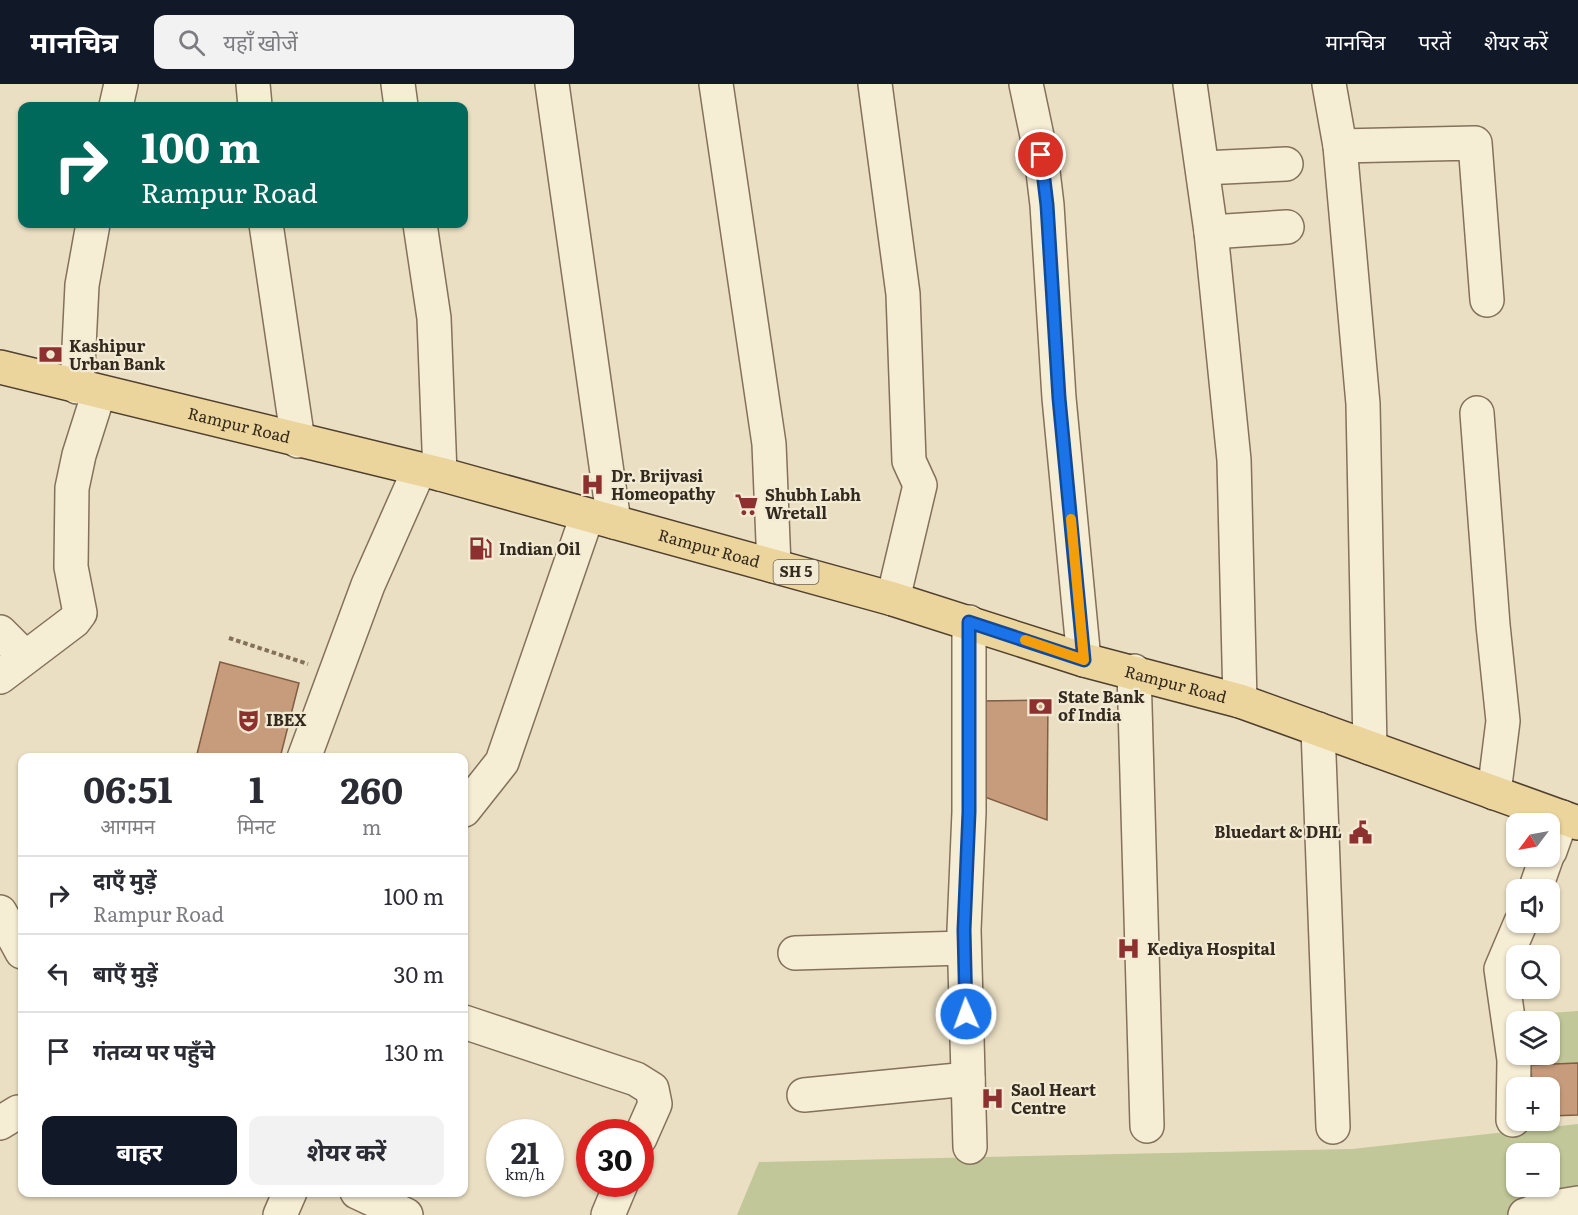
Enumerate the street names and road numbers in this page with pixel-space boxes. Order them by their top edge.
street label: Rampur Road [186,400,293,448]
street label: Rampur Road [656,522,763,573]
road number: SH 5 [774,560,818,584]
street label: Rampur Road [1122,658,1230,708]

